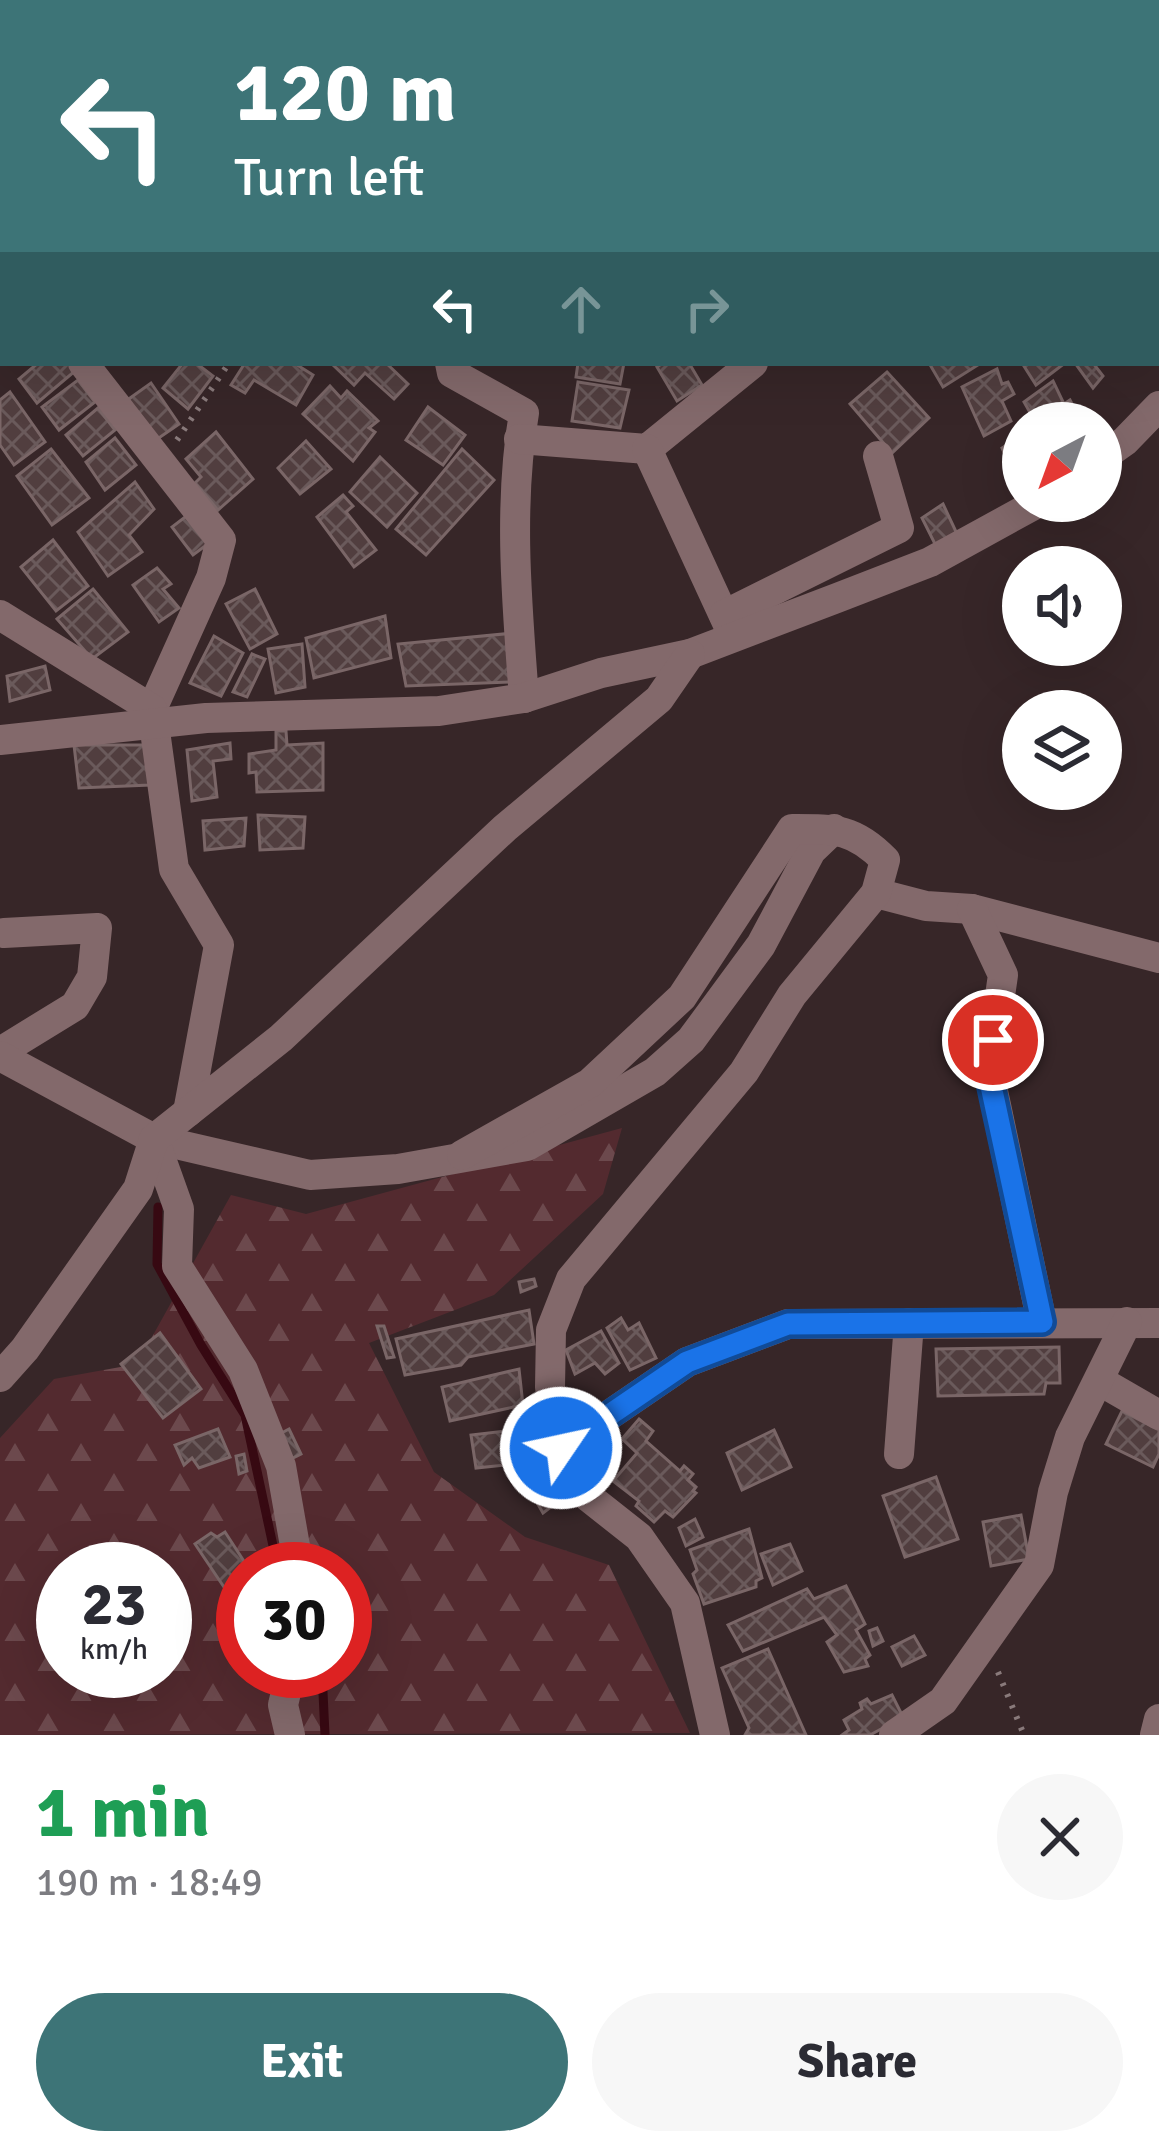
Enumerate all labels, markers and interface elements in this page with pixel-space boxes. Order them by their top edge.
text: 120 m [234,41,456,145]
icon: left [36,48,192,204]
text: Turn left [234,144,424,211]
icon: left [422,276,488,342]
icon: ahead [548,276,614,342]
icon: right [674,276,740,342]
north arrow [1002,402,1122,522]
map controls [1002,402,1122,810]
button: sound [1002,546,1122,666]
button: layers [1002,690,1122,810]
pin [942,989,1044,1091]
icon: arrive [960,1007,1026,1073]
position arrow [498,1385,624,1511]
speed limit sign: 30 [216,1542,372,1698]
text: 23 [82,1568,146,1642]
text: km/h [80,1631,148,1668]
text: 1 min [36,1768,210,1857]
button: close [997,1774,1123,1900]
text: 190 m · 18:49 [36,1858,263,1906]
button: Exit [36,1993,568,2131]
button: Share [592,1993,1123,2131]

